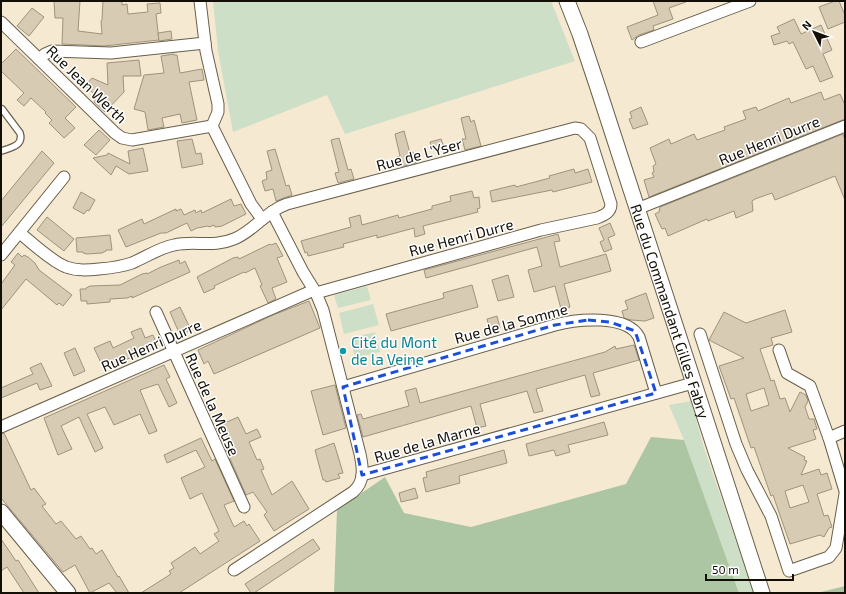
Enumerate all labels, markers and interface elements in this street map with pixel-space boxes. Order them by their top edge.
north arrow [794,12,834,52]
text: N [799,18,814,32]
street label: Rue Jean Werth [43,41,131,127]
street label: Rue Henri Durre [716,112,822,168]
street label: Rue de L'Yser [374,134,464,174]
street label: Rue du Commandant Gilles Fabry [627,202,714,421]
street label: Rue Henri Durre [407,214,515,260]
street label: Rue de la Somme [452,299,570,347]
street label: Rue Henri Durre [98,315,204,375]
place label: Cité du Mont de la Veine [351,333,437,368]
marker: Cité du Mont de la Veine [338,346,348,356]
street label: Rue de la Meuse [182,350,244,458]
street label: Rue de la Marne [372,418,482,466]
scale bar [706,556,793,582]
text: 50 m [712,562,739,576]

